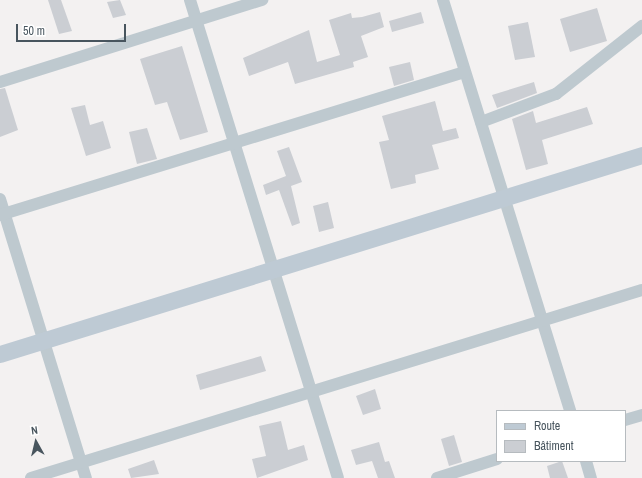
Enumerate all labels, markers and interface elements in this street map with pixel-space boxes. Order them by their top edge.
scale bar [18,16,128,42]
text: 50 m [23,23,45,39]
legend [496,410,626,462]
text: Route [534,418,560,434]
north arrow [16,422,56,462]
text: N [30,423,39,438]
text: Bâtiment [534,438,573,454]

